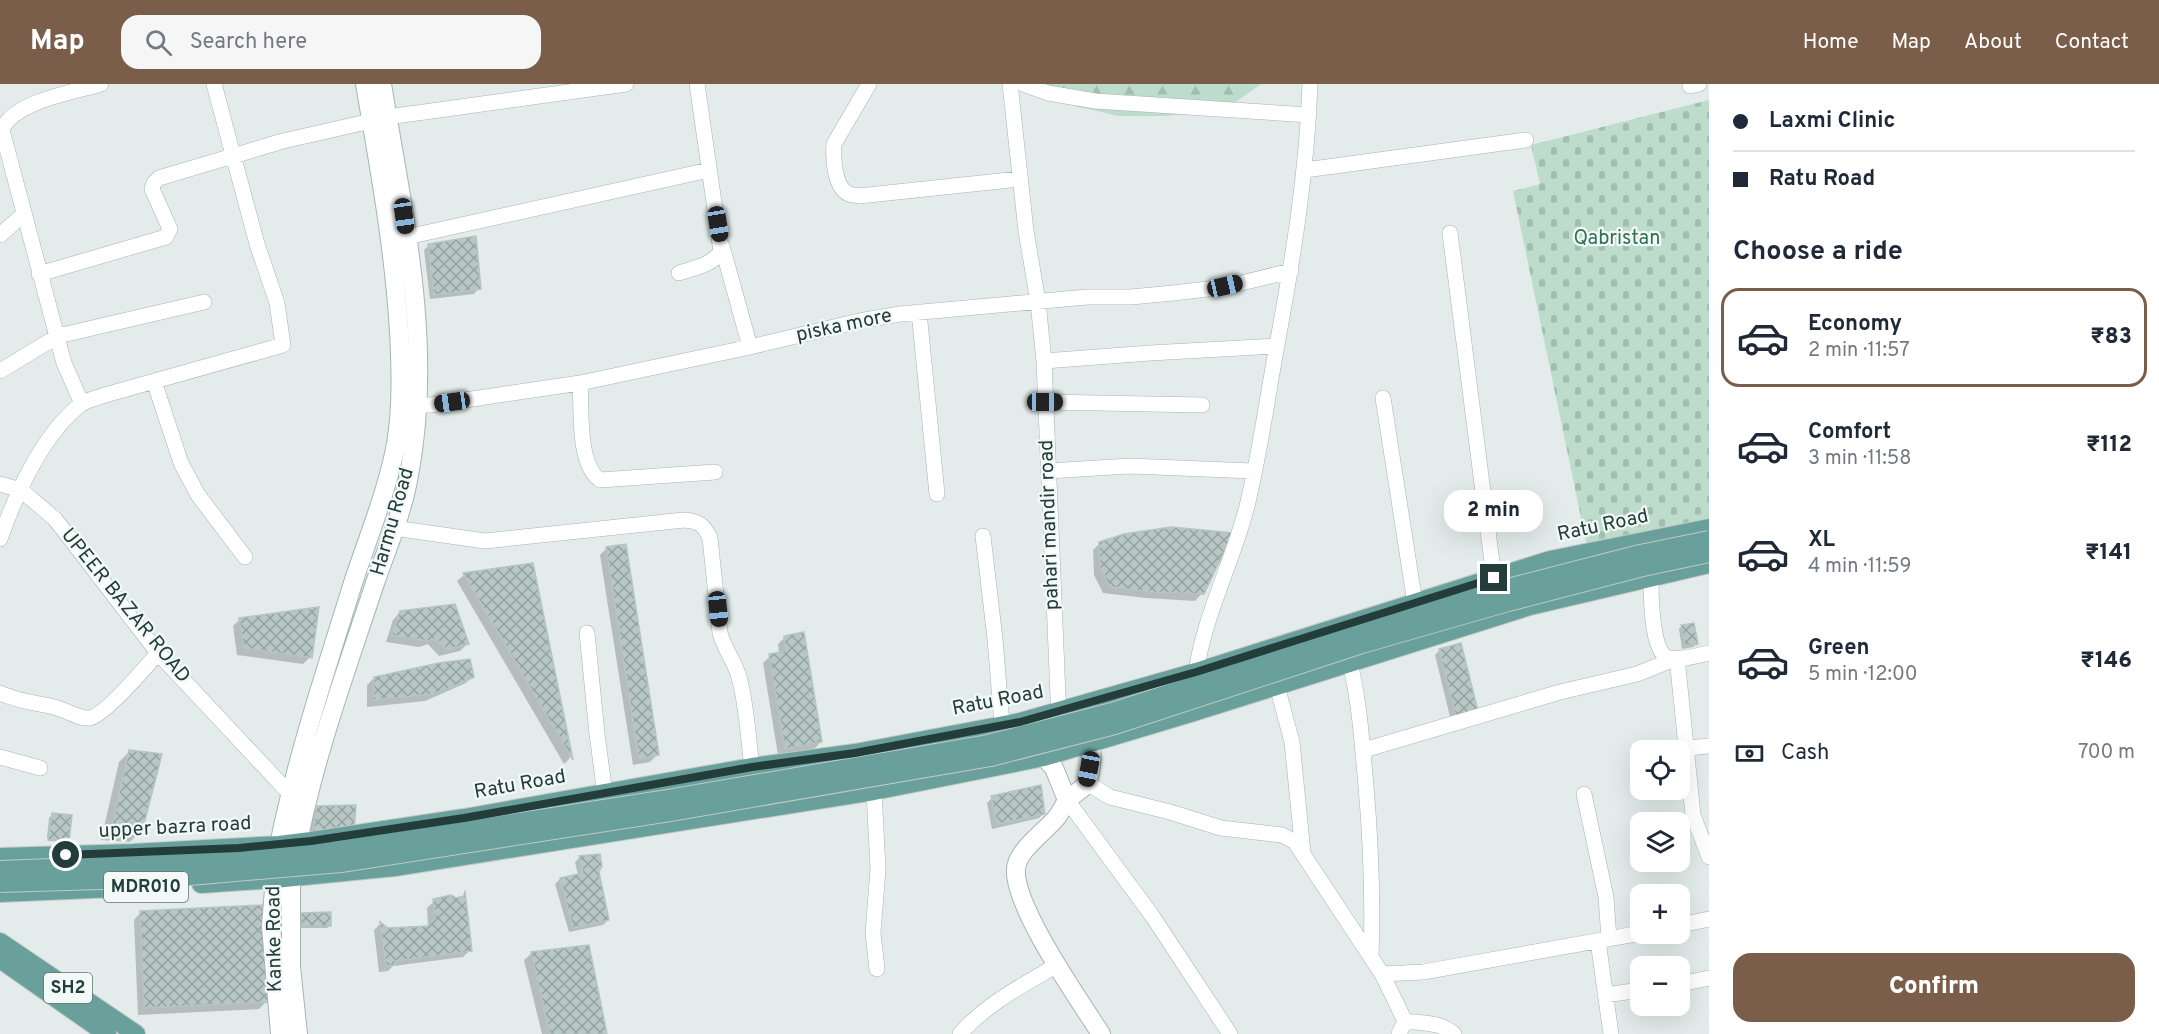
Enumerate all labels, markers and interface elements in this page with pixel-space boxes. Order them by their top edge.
search box [121,15,541,69]
text: Map [30,24,85,60]
icon: search [142,26,175,59]
text: Search here [190,29,307,56]
text: Home [1803,29,1859,56]
text: Map [1892,29,1931,56]
text: About [1964,29,2022,56]
text: Contact [2055,29,2129,56]
text: Laxmi Clinic [1769,108,1895,135]
text: Ratu Road [1769,166,1875,193]
car [393,197,415,235]
car [706,205,730,243]
park label: Qabristan [1573,226,1661,252]
text: Choose a ride [1733,235,1903,269]
car [1205,273,1245,299]
street label: piska more [794,303,894,349]
icon: car [1736,311,1790,365]
text: Economy [1808,311,1902,338]
text: ₹83 [2090,324,2132,351]
text: 2 min · 11:57 [1808,338,1910,364]
car [433,391,471,413]
car [1027,393,1063,411]
icon: car [1736,419,1790,473]
text: Comfort [1808,419,1891,446]
text: ₹112 [2086,432,2132,459]
street label: pahari mandir road [1034,439,1066,611]
text: 3 min · 11:58 [1808,446,1911,472]
street label: Harmu Road [365,465,421,579]
callout: 2 min [1444,491,1544,533]
text: 2 min [1467,498,1520,524]
street label: Ratu Road [1555,504,1651,548]
street label: UPEER BAZAR ROAD [54,523,196,689]
icon: car [1736,527,1790,581]
text: XL [1808,527,1835,554]
text: ₹141 [2085,540,2132,567]
text: 4 min · 11:59 [1808,554,1911,580]
route end [1480,564,1507,591]
car [707,590,729,628]
icon: car [1736,635,1790,689]
text: Green [1808,635,1870,662]
text: ₹146 [2080,648,2132,675]
text: 5 min · 12:00 [1808,662,1918,688]
street label: Ratu Road [950,679,1046,723]
icon: cash [1733,737,1766,770]
map controls [1630,740,1690,1016]
button: locate [1630,740,1690,800]
text: Cash [1781,740,1830,767]
text: 700 m [2078,740,2135,766]
car [1077,750,1101,788]
street label: Ratu Road [472,764,568,806]
street label: upper bazra road [98,811,252,845]
button: layers [1630,812,1690,872]
route start [52,841,79,868]
road number: MDR010 [104,872,188,902]
button: + [1630,884,1690,944]
street label: Kanke Road [261,885,289,993]
button: Confirm [1733,953,2135,1022]
button: − [1630,956,1690,1016]
road number: SH2 [44,973,92,1003]

